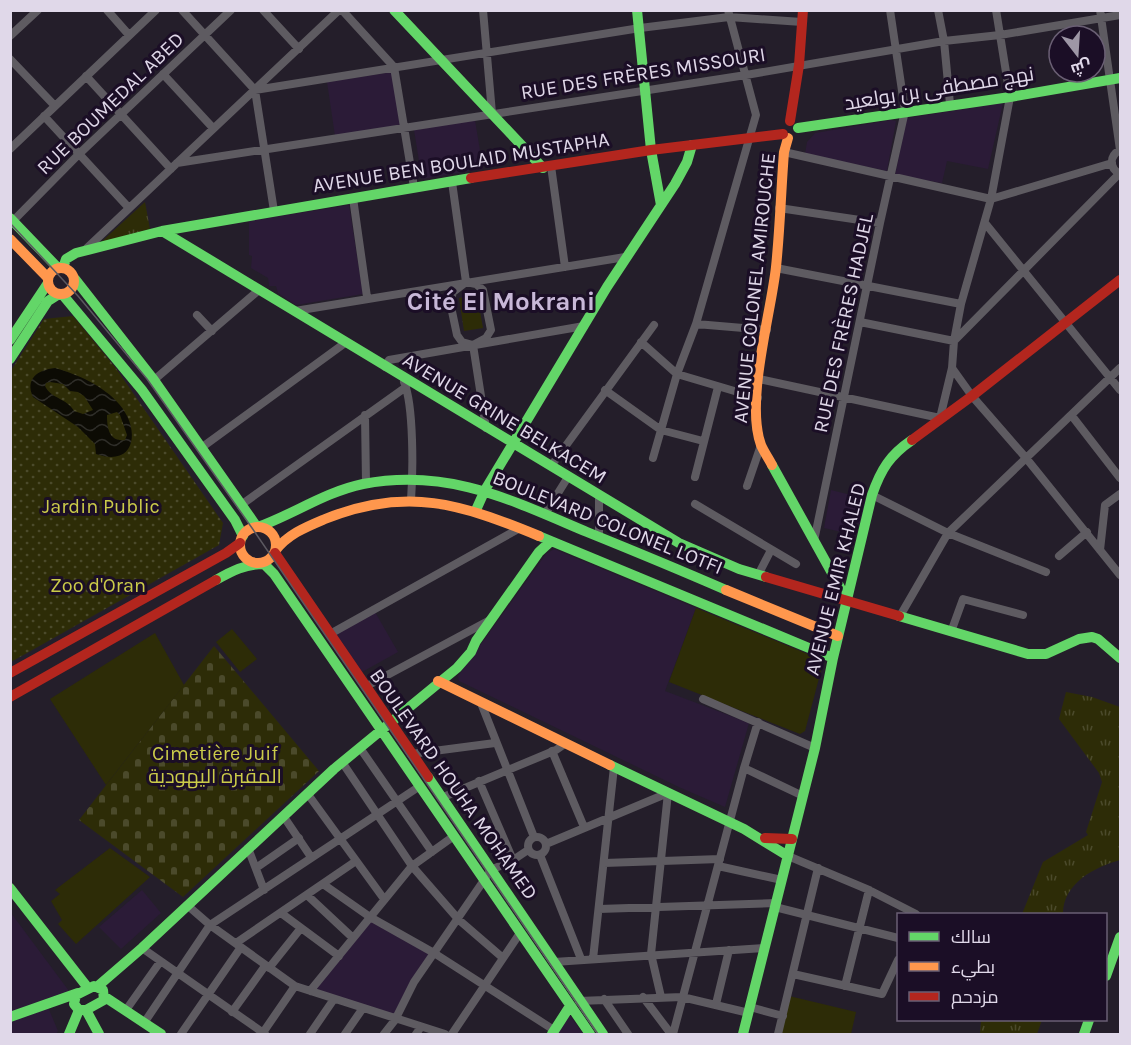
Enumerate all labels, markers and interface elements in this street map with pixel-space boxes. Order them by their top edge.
north arrow [1047,24,1107,84]
street label: RUE BOUMEDAL ABED [32,27,188,179]
street label: RUE DES FRÈRES MISSOURI [519,42,767,104]
text: ش [1069,56,1094,80]
street label: نهج مصطفى بن بولعيد [843,62,1036,117]
street label: AVENUE BEN BOULAID MUSTAPHA [311,128,611,197]
street label: AVENUE COLONEL AMIROUCHE [729,152,780,424]
street label: RUE DES FRÈRES HADJEL [808,211,878,435]
district label: Cité El Mokrani [407,286,595,317]
street label: AVENUE GRINE BELKACEM [399,348,611,488]
street label: BOULEVARD COLONEL LOTFI [489,466,726,579]
street label: AVENUE EMIR KHALED [800,480,871,678]
park label: Jardin Public [42,495,160,518]
park label: Zoo d'Oran [50,574,146,597]
street label: BOULEVARD HOUHA MOHAMED [365,665,542,904]
park label: Cimetière Juif المقبرة اليهودية [148,742,282,789]
legend [897,913,1107,1021]
text: سالك [951,926,991,948]
text: بطيء [951,956,995,981]
text: مزدحم [951,986,999,1009]

